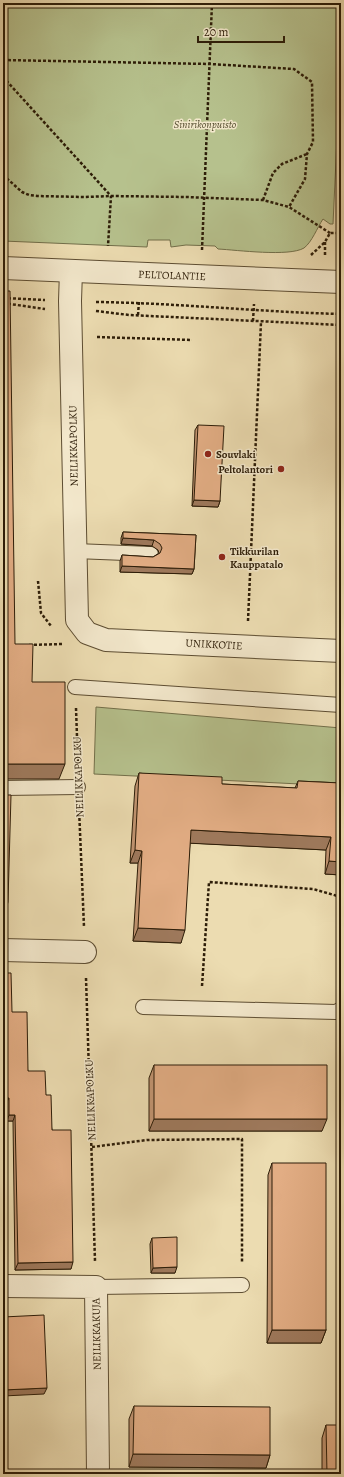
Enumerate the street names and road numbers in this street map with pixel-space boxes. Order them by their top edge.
street label: PELTOLANTIE [138,267,206,284]
street label: NEILIKKAPOLKU [65,405,82,487]
street label: UNIKKOTIE [185,636,243,653]
street label: NEILIKKAPOLKU [70,736,87,818]
street label: NEILIKKAPOLKU [82,1059,99,1141]
street label: NEILIKKAKUJA [88,1297,105,1370]

